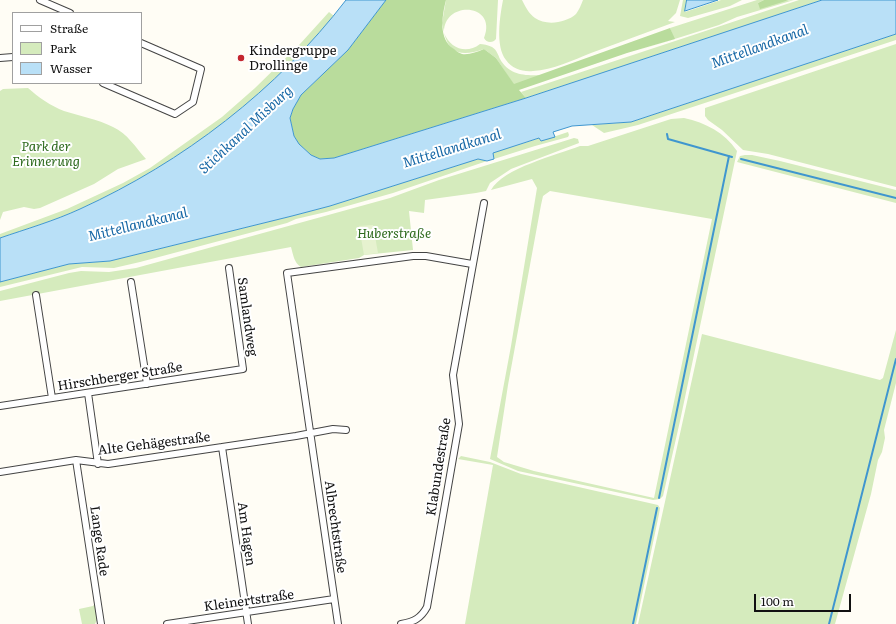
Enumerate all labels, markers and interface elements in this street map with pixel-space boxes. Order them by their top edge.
legend [12,12,142,84]
text: Straße [50,19,88,37]
water label: Mittellandkanal [709,22,811,72]
text: Park [50,39,76,57]
place label: Kindergruppe Drollinge [249,43,337,74]
marker: Kindergruppe Drollinge [236,53,246,63]
text: Wasser [50,59,92,77]
water label: Stichkanal Misburg [196,82,296,178]
water label: Mittellandkanal [401,126,503,172]
park label: Park der Erinnerung [12,139,80,170]
water label: Mittellandkanal [87,205,189,245]
park label: Huberstraße [357,226,431,242]
street label: Samlandweg [234,276,260,358]
street label: Hirschberger Straße [56,359,184,395]
street label: Klabundestraße [424,417,454,517]
street label: Alte Gehägestraße [97,429,211,459]
street label: Albrechtstraße [321,480,349,574]
street label: Am Hagen [234,501,258,567]
street label: Lange Rade [86,505,112,577]
scale bar [756,586,853,612]
street label: Kleinertstraße [203,587,295,615]
text: 100 m [761,592,794,610]

